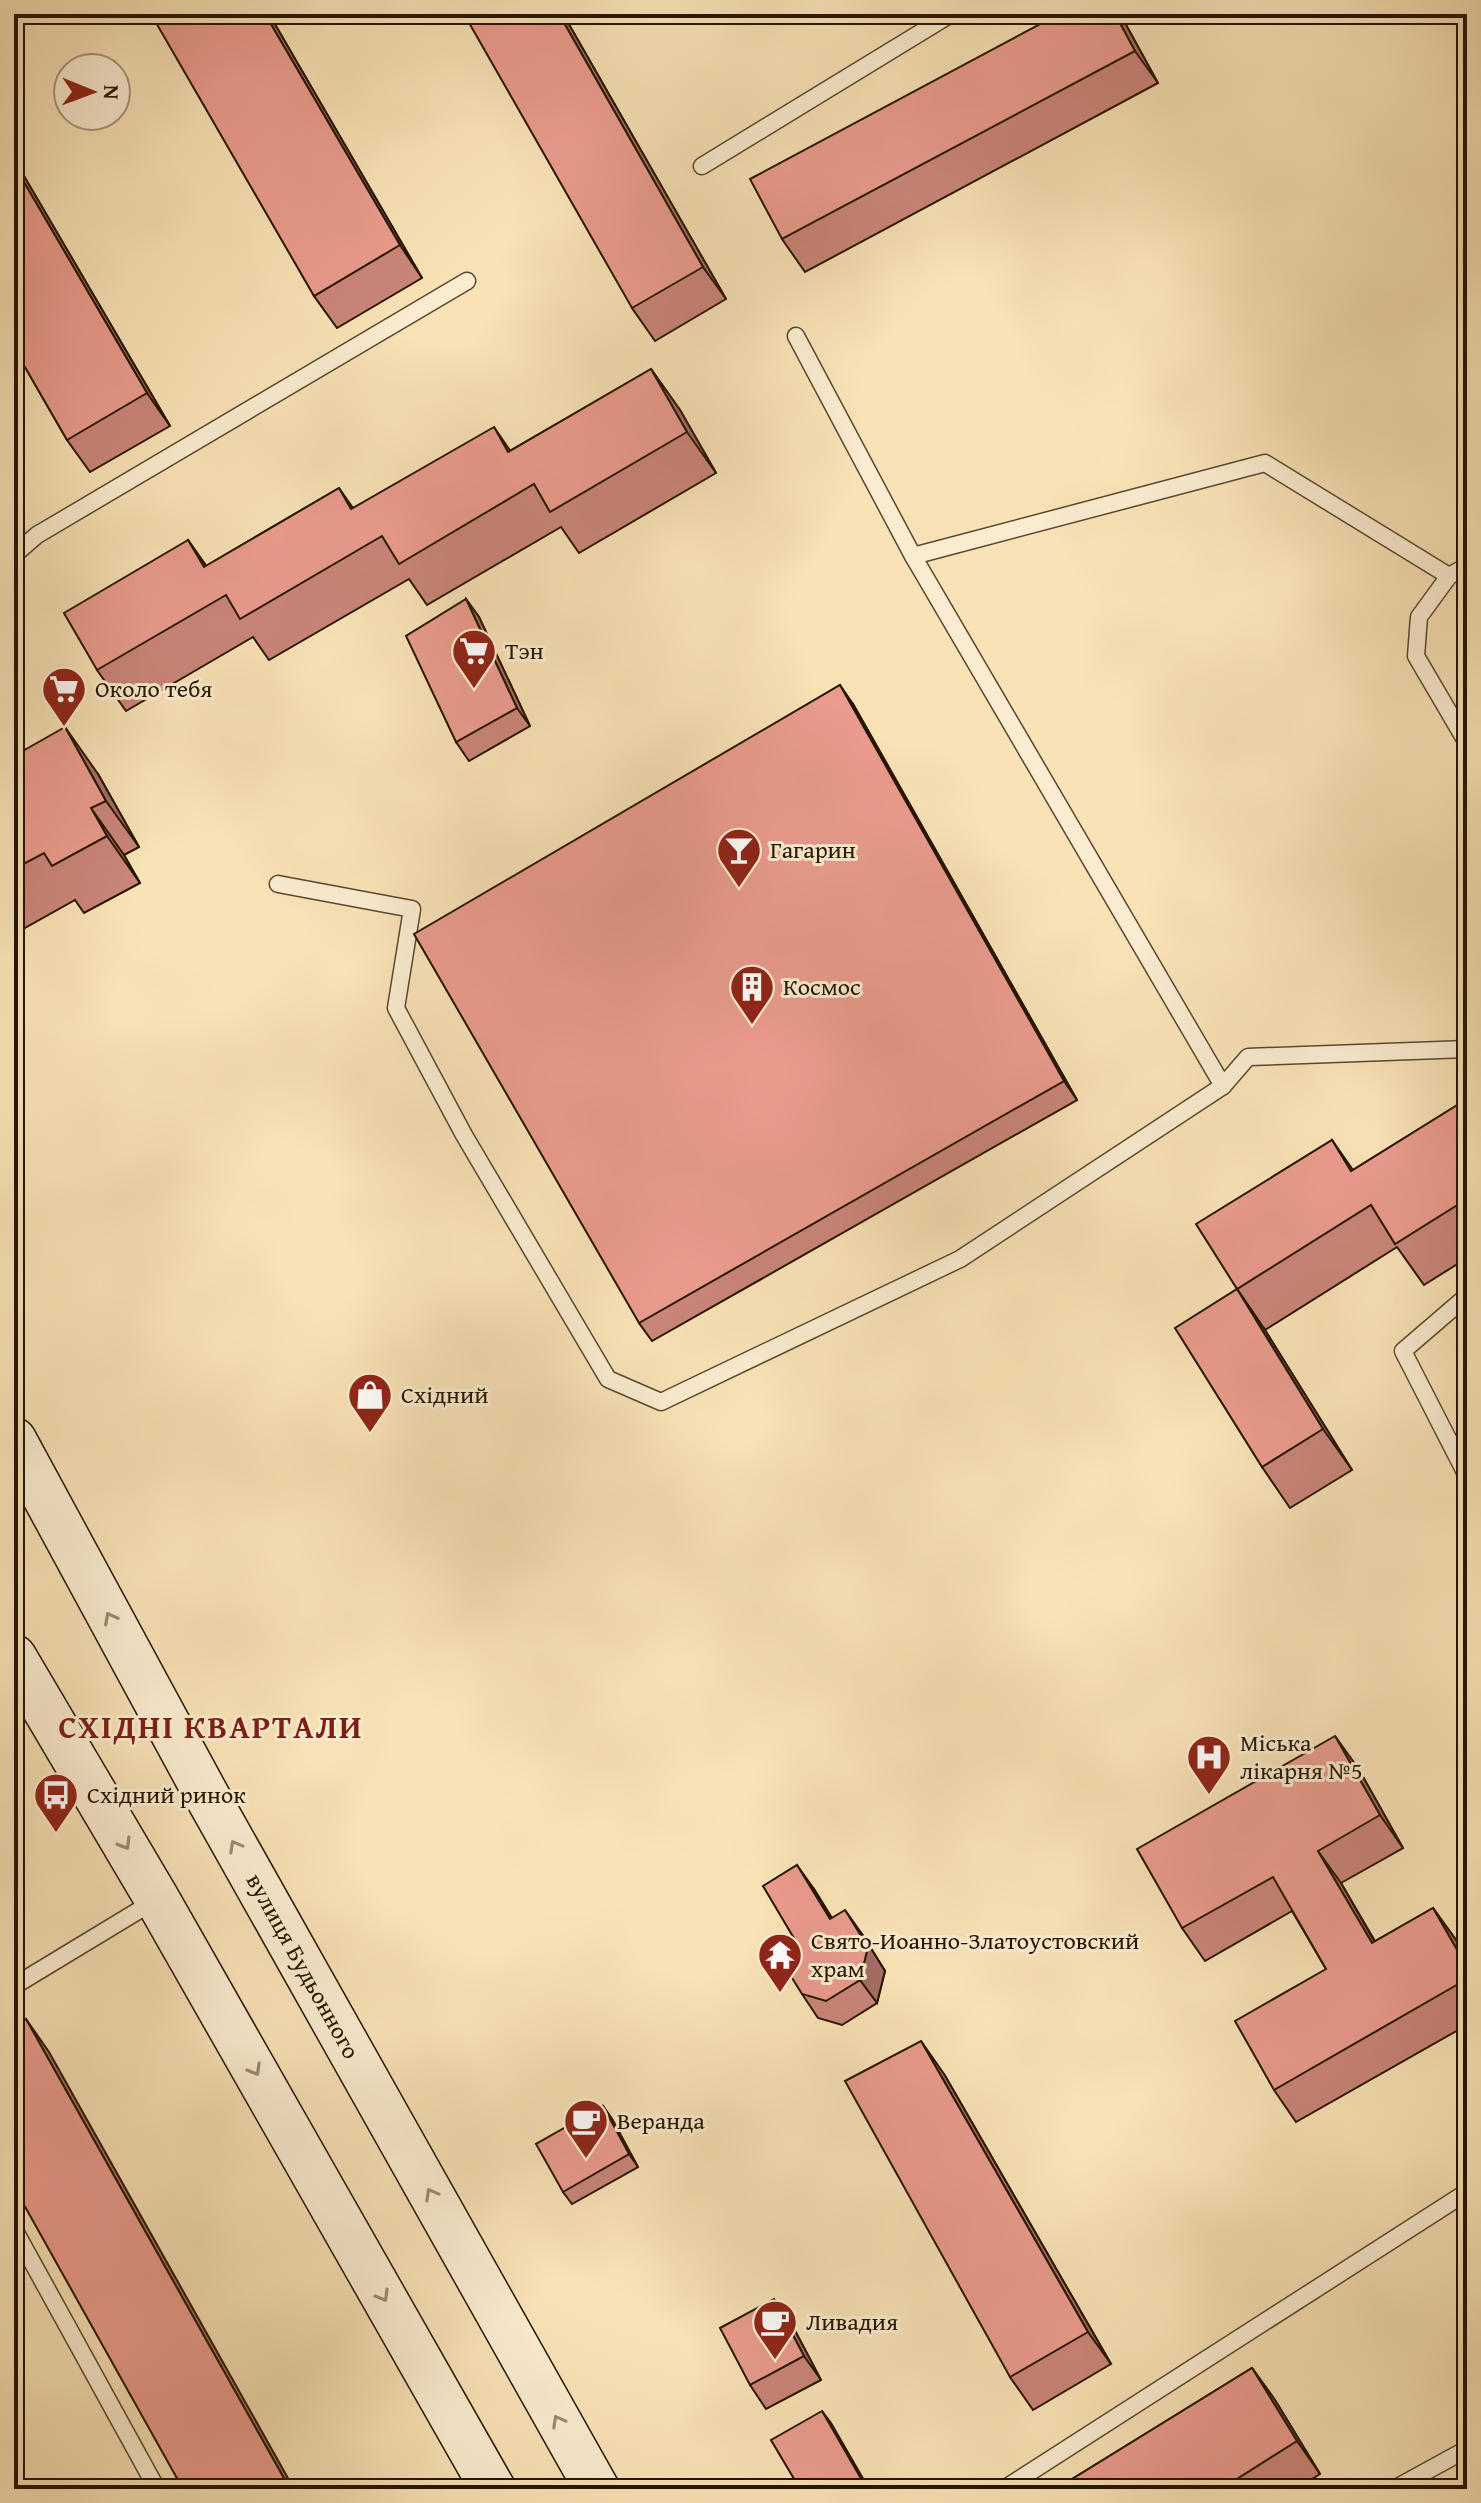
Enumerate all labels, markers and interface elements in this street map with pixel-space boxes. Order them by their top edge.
north arrow [52,52,132,132]
text: N [96,85,128,100]
supermarket icon: Тэн [450,627,498,690]
place label: Тэн [505,633,544,668]
supermarket icon: Около тебя [40,665,88,728]
place label: Около тебя [95,671,212,706]
bar icon: Гагарин [715,826,763,889]
place label: Гагарин [770,832,856,867]
building icon: Космос [728,963,776,1026]
place label: Космос [783,969,861,1004]
shop icon: Східний [346,1371,394,1434]
place label: Східний [401,1377,489,1412]
one-way arrow [105,1611,120,1626]
district label: СХІДНІ КВАРТАЛИ [58,1703,364,1750]
place label: Міська лікарня №5 [1240,1725,1362,1788]
hospital icon: Міська лікарня №5 [1185,1733,1233,1796]
bus stop icon: Східний ринок [32,1771,80,1834]
place label: Східний ринок [87,1777,246,1812]
one-way arrow [115,1835,131,1850]
one-way arrow [229,1840,245,1854]
street label: вулиця Будьонного [238,1867,369,2065]
place label: Свято-Иоанно-Златоустовский храм [811,1923,1139,1986]
temple icon: Свято-Иоанно-Златоустовский храм [756,1931,804,1994]
one-way arrow [245,2061,260,2076]
cafe icon: Веранда [562,2097,610,2160]
place label: Веранда [617,2103,705,2138]
one-way arrow [425,2189,441,2203]
one-way arrow [373,2287,389,2301]
cafe icon: Ливадия [751,2298,799,2361]
place label: Ливадия [806,2304,898,2339]
one-way arrow [553,2415,568,2429]

